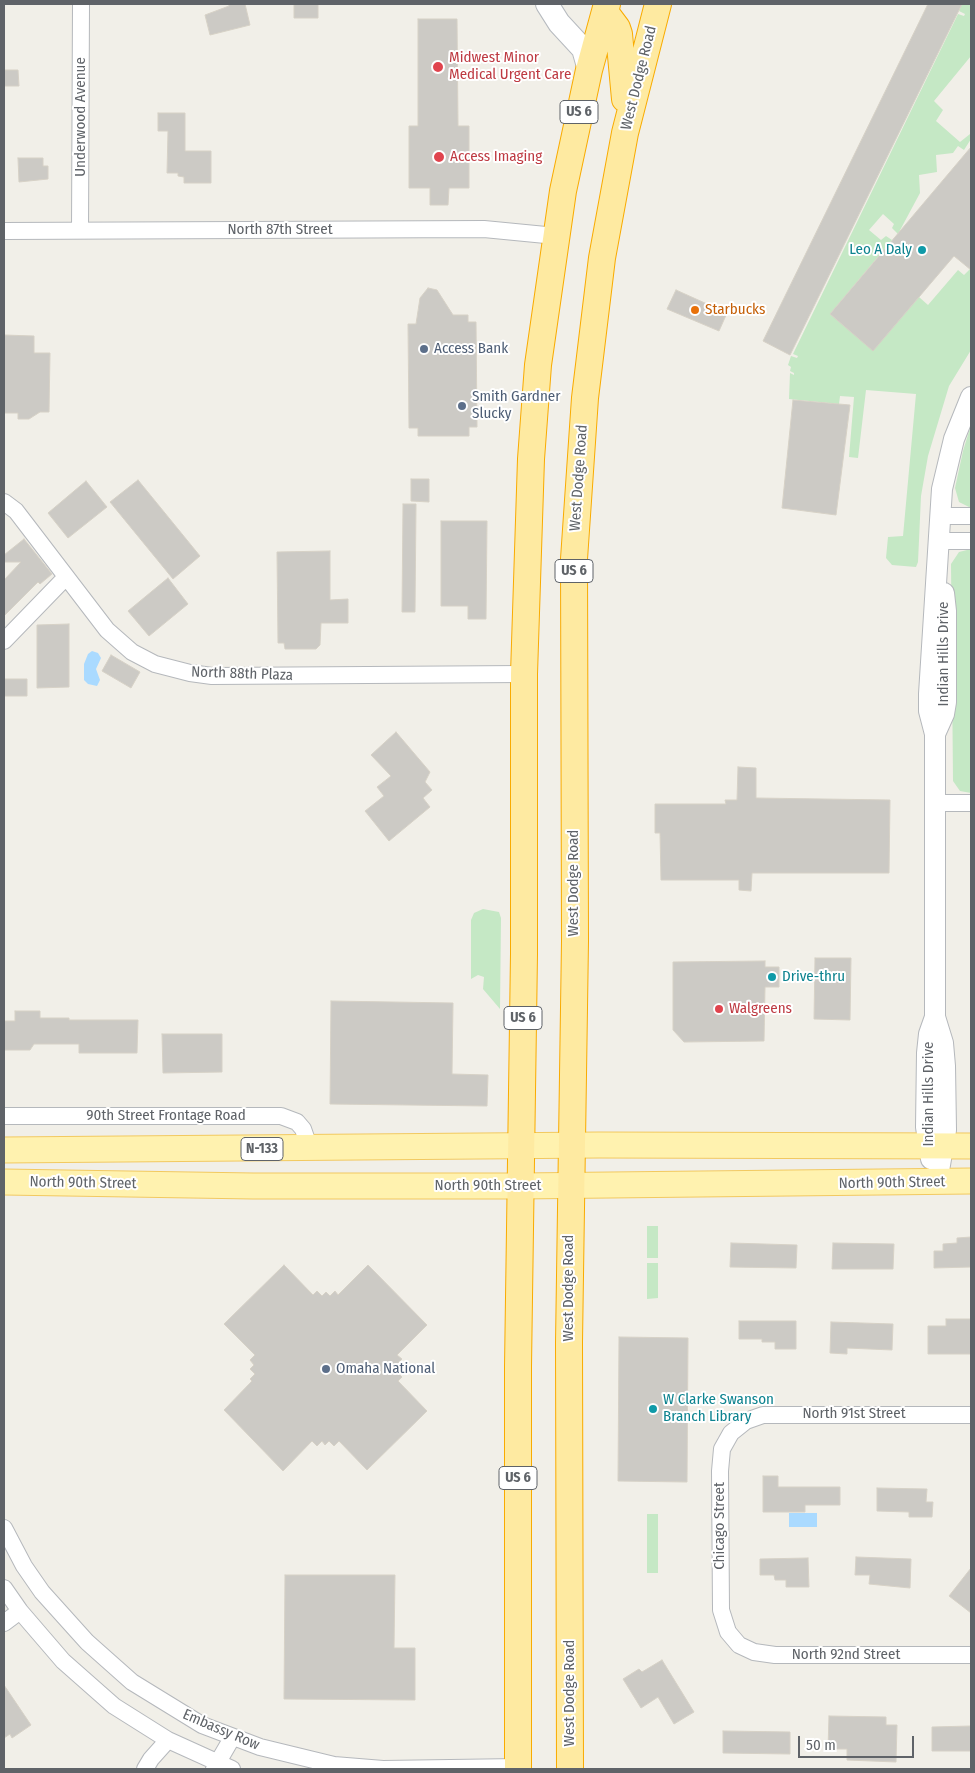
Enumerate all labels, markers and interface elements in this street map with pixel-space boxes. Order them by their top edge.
street label: West Dodge Road [617,24,661,132]
place label: Midwest Minor Medical Urgent Care [449,49,571,84]
street label: Underwood Avenue [72,57,90,177]
marker: Midwest Minor Medical Urgent Care [431,60,445,74]
road number: US 6 [560,100,598,124]
place label: Access Imaging [450,148,542,166]
marker: Access Imaging [432,150,446,164]
street label: North 87th Street [227,221,333,239]
place label: Leo A Daly [849,241,912,259]
marker: Leo A Daly [916,244,928,256]
place label: Starbucks [705,301,765,319]
marker: Starbucks [689,304,701,316]
place label: Access Bank [434,340,508,358]
marker: Access Bank [418,343,430,355]
place label: Smith Gardner Slucky [472,388,560,423]
marker: Smith Gardner Slucky [456,400,468,412]
street label: West Dodge Road [566,424,592,532]
road number: US 6 [555,560,593,582]
street label: Indian Hills Drive [935,602,953,706]
street label: North 88th Plaza [191,663,293,685]
street label: West Dodge Road [565,830,583,936]
place label: Drive-thru [782,968,845,986]
marker: Drive-thru [766,971,778,983]
place label: Walgreens [729,1000,792,1018]
marker: Walgreens [713,1003,725,1015]
road number: US 6 [504,1006,542,1030]
street label: Indian Hills Drive [920,1042,938,1146]
street label: 90th Street Frontage Road [86,1107,246,1125]
road number: N-133 [241,1138,283,1160]
street label: North 90th Street [29,1173,137,1193]
street label: North 90th Street [838,1173,946,1193]
street label: North 90th Street [435,1177,541,1195]
street label: West Dodge Road [560,1235,578,1341]
place label: Omaha National [336,1360,435,1378]
marker: Omaha National [320,1363,332,1375]
place label: W Clarke Swanson Branch Library [663,1391,774,1426]
marker: W Clarke Swanson Branch Library [647,1403,659,1415]
street label: North 91st Street [802,1405,906,1423]
road number: US 6 [499,1466,537,1490]
street label: Chicago Street [711,1482,729,1570]
street label: West Dodge Road [561,1640,579,1746]
street label: North 92nd Street [792,1646,900,1664]
street label: Embassy Row [180,1706,262,1754]
scale bar [800,1726,916,1758]
text: 50 m [806,1736,836,1754]

